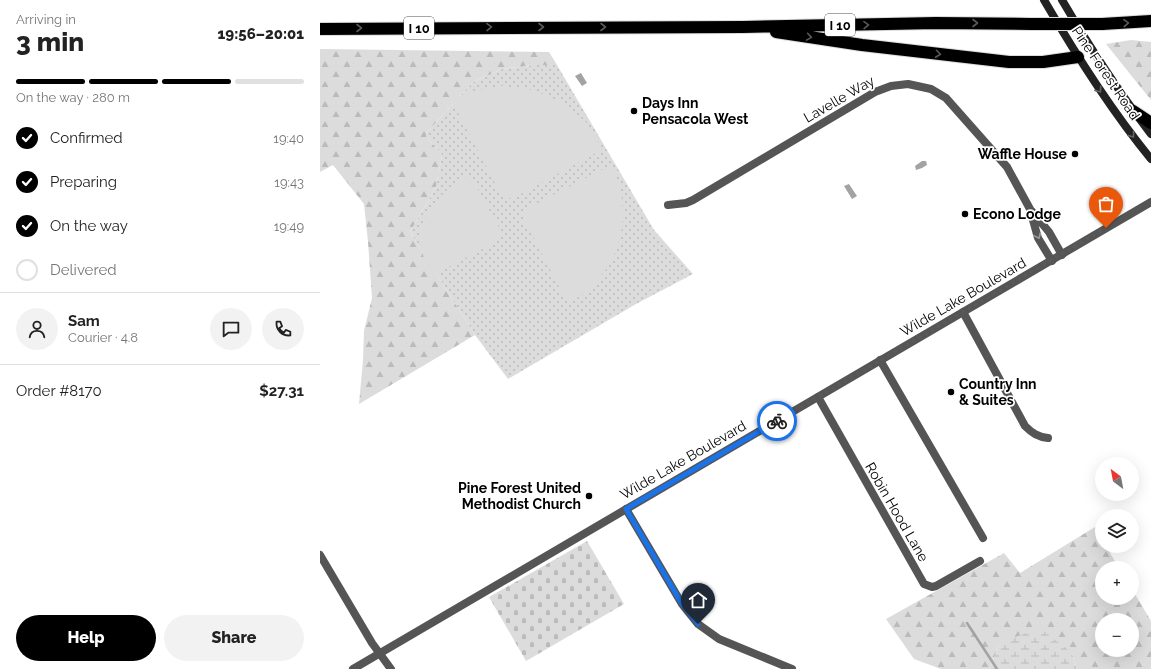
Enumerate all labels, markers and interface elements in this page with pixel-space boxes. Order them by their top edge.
text: Arriving in [16,12,76,27]
road number: I 10 [825,14,855,36]
road number: I 10 [404,17,434,39]
one-way arrow [1123,18,1129,27]
one-way arrow [972,19,978,27]
one-way arrow [863,20,869,29]
one-way arrow [486,23,492,31]
one-way arrow [538,23,544,31]
one-way arrow [600,23,606,31]
street label: Pine Forest Road [1069,23,1143,123]
one-way arrow [356,24,362,32]
text: 19:56–20:01 [218,25,304,43]
text: 3 min [16,27,84,57]
one-way arrow [806,32,812,41]
one-way arrow [935,49,941,58]
street label: Lavelle Way [801,72,877,126]
one-way arrow [1094,85,1101,92]
text: On the way · 280 m [16,90,130,105]
place label: Days Inn Pensacola West [642,95,749,127]
marker: Days Inn Pensacola West [629,106,639,116]
icon: check [16,127,38,149]
text: Confirmed [50,129,123,147]
text: 19:40 [273,131,304,146]
one-way arrow [1128,131,1135,138]
place label: Waffle House [978,146,1068,162]
marker: Waffle House [1070,149,1080,159]
icon: check [16,171,38,193]
text: Preparing [50,173,117,191]
text: 19:43 [274,175,304,190]
pin [1089,187,1123,228]
icon: bag [1095,193,1117,215]
place label: Econo Lodge [973,206,1061,222]
marker: Econo Lodge [960,209,970,219]
icon: check [16,215,38,237]
text: On the way [50,217,128,235]
text: 19:49 [274,219,304,234]
one-way arrow [1033,232,1041,239]
street label: Wilde Lake Boulevard [897,254,1029,340]
text: Delivered [50,261,117,279]
button: person [16,308,58,350]
button: chat [210,308,252,350]
button: phone [262,308,304,350]
text: Sam [68,312,100,330]
text: Courier · 4.8 [68,330,138,345]
place label: Country Inn & Suites [959,376,1037,408]
text: Order #8170 [16,382,102,400]
text: $27.31 [259,382,304,400]
marker: Country Inn & Suites [946,387,956,397]
courier [757,401,797,441]
icon: bike [766,410,788,432]
street label: Wilde Lake Boulevard [617,417,749,503]
north arrow [1095,457,1139,501]
map controls [1095,457,1139,657]
street label: Robin Hood Lane [862,460,932,564]
place label: Pine Forest United Methodist Church [458,480,581,512]
marker: Pine Forest United Methodist Church [584,491,594,501]
button: layers [1095,509,1139,553]
button: + [1095,561,1139,605]
pin [681,583,715,624]
icon: home [687,589,709,611]
button: − [1095,613,1139,657]
button: Help [16,615,156,661]
button: Share [164,615,304,661]

